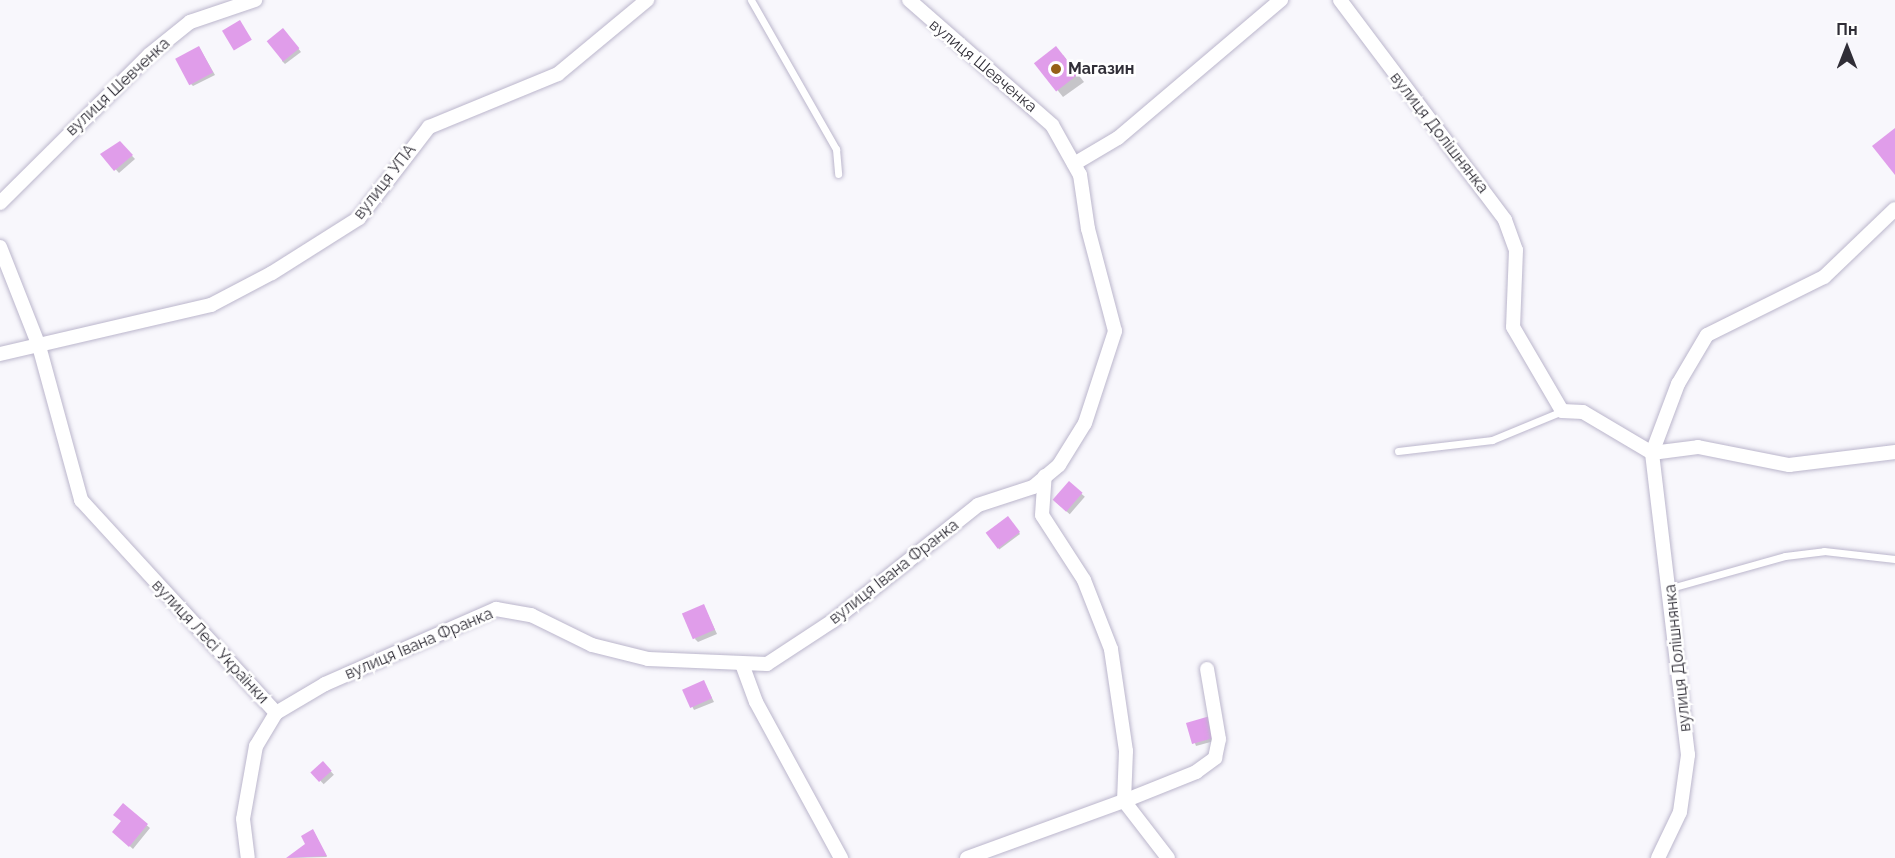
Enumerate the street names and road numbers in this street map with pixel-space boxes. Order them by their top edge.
street label: вулиця Шевченка [925,15,1041,117]
street label: вулиця Шевченка [62,34,174,140]
street label: вулиця Долішнянка [1386,69,1492,197]
street label: вулиця УПА [350,141,420,223]
street label: вулиця Івана Франка [826,516,962,628]
street label: вулиця Лесі Українки [148,576,272,708]
street label: вулиця Долішнянка [1661,583,1695,733]
street label: вулиця Івана Франка [342,604,496,684]

